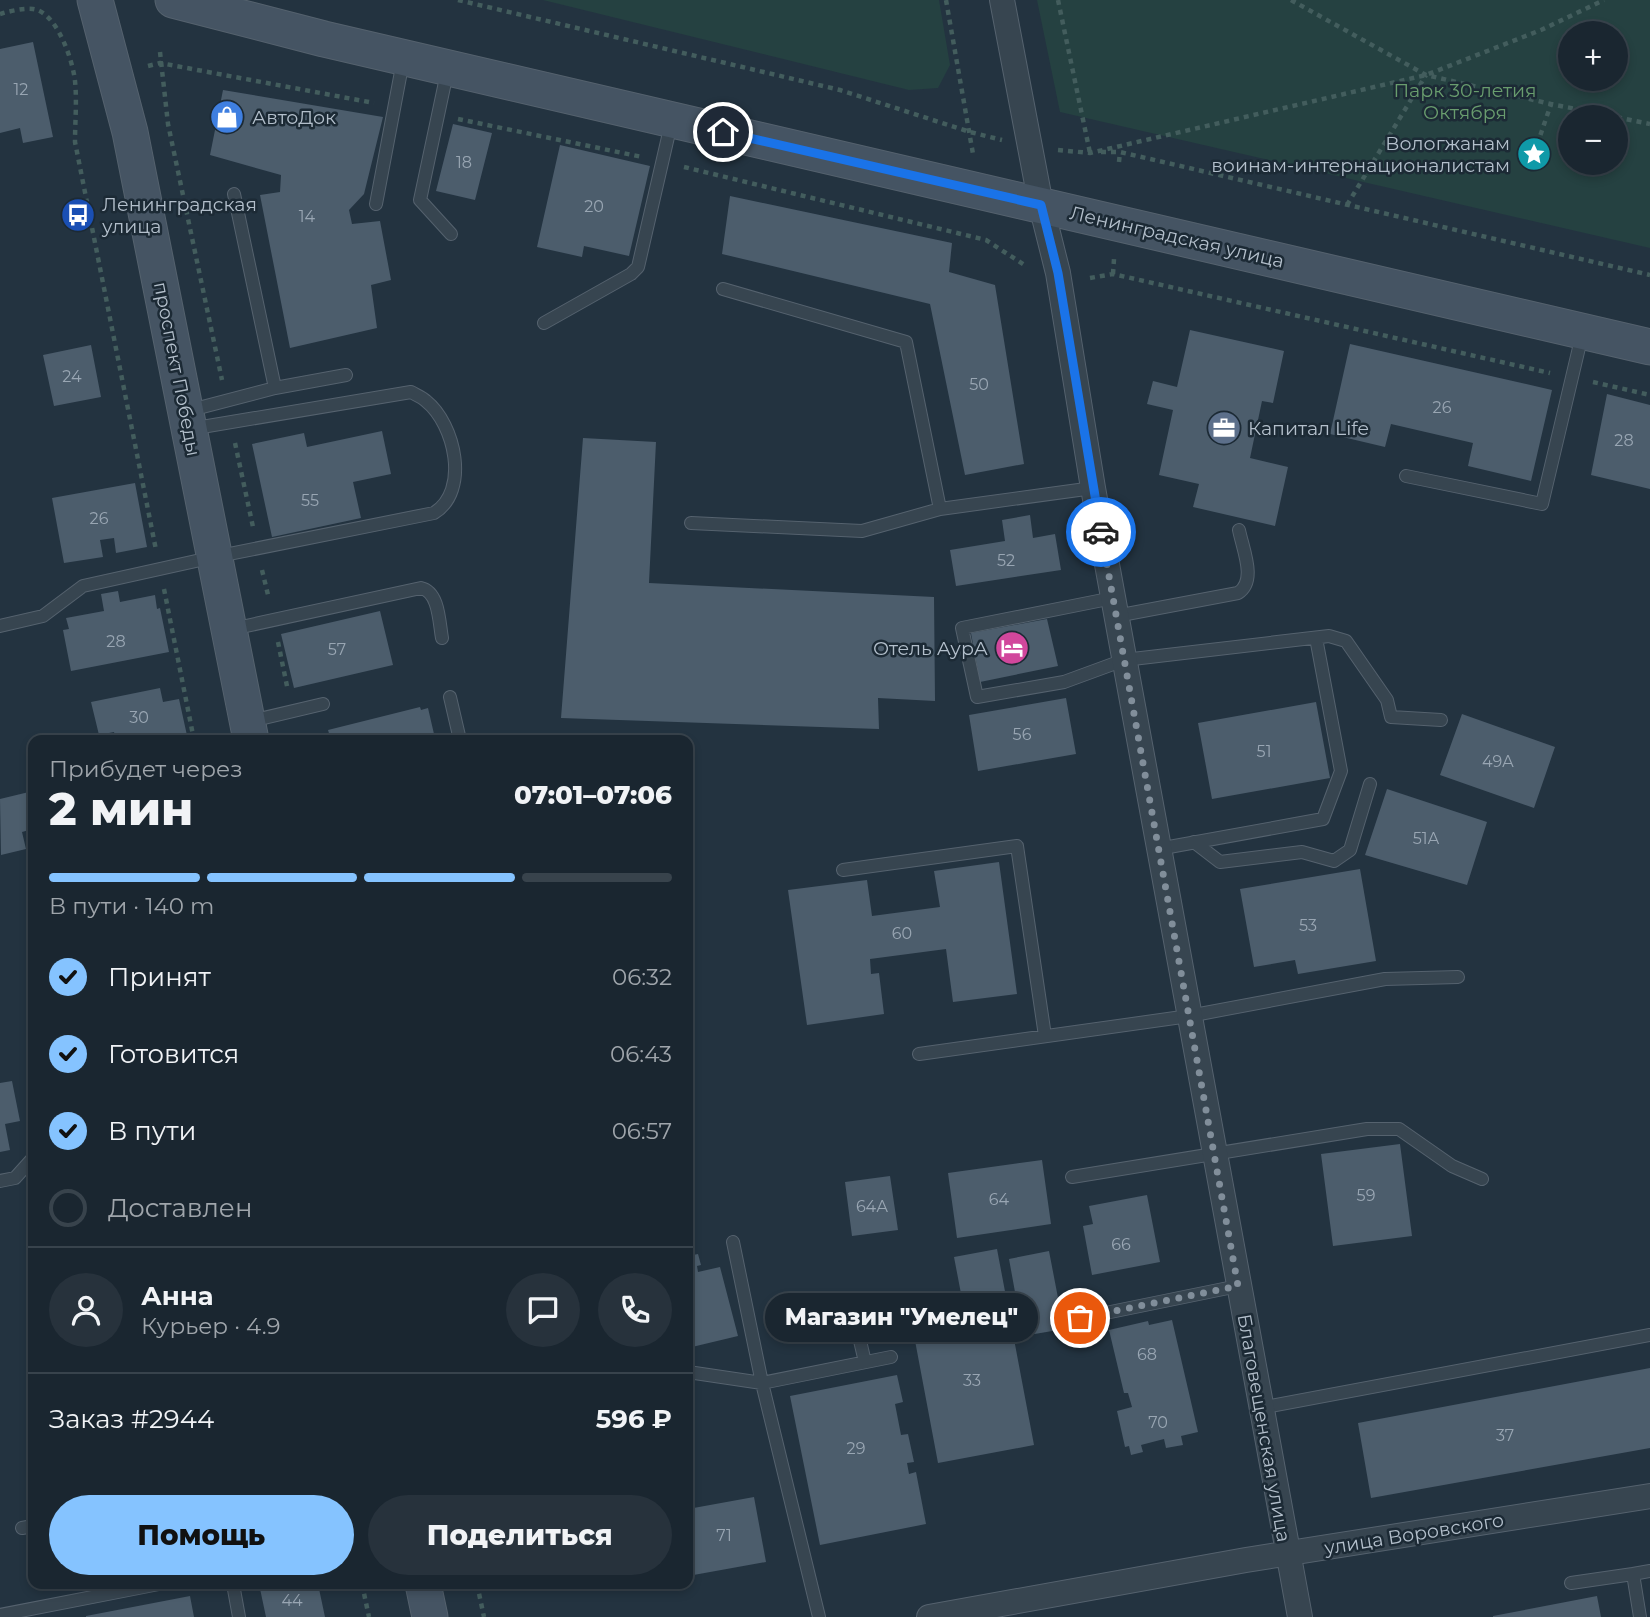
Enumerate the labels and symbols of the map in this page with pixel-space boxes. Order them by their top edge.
park label: Парк 30-летия Октября [1393,79,1537,124]
house number: 12 [14,80,28,99]
shop icon: АвтоДок [208,98,246,136]
pin [693,102,753,162]
place label: АвтоДок [252,106,336,129]
place label: Вологжанам воинам-интернационалистам [1211,132,1510,177]
place icon: Вологжанам воинам-интернационалистам [1515,135,1553,173]
house number: 18 [456,153,472,172]
place label: Ленинградская улица [101,193,257,238]
bus stop icon: Ленинградская улица [59,196,97,234]
house number: 20 [584,197,604,216]
street label: Ленинградская улица [1068,201,1286,273]
house number: 14 [299,207,316,226]
street label: проспект Победы [149,280,205,458]
house number: 24 [62,367,82,386]
house number: 50 [969,375,989,394]
house number: 26 [1433,398,1452,417]
office icon: Капитал Life [1205,409,1243,447]
place label: Капитал Life [1248,417,1369,440]
house number: 28 [1614,431,1634,450]
house number: 55 [301,491,319,510]
courier [1066,497,1136,567]
house number: 26 [90,509,109,528]
house number: 52 [997,551,1015,570]
hotel icon: Отель АурА [993,629,1031,667]
house number: 28 [106,632,126,651]
place label: Отель АурА [873,637,988,660]
house number: 57 [328,640,346,659]
house number: 30 [129,708,149,727]
house number: 56 [1013,725,1032,744]
house number: 51 [1257,742,1271,761]
house number: 49А [1482,752,1514,771]
house number: 51А [1413,829,1439,848]
house number: 53 [1299,916,1317,935]
house number: 60 [892,924,912,943]
house number: 59 [1357,1186,1375,1205]
house number: 64 [989,1190,1010,1209]
house number: 64А [856,1197,888,1216]
house number: 66 [1111,1235,1131,1254]
pin [1050,1288,1110,1348]
callout: Магазин "Умелец" [765,1294,1038,1342]
street label: Благовещенская улица [1233,1312,1295,1544]
house number: 68 [1137,1345,1157,1364]
house number: 33 [963,1371,981,1390]
house number: 70 [1148,1413,1168,1432]
house number: 37 [1496,1426,1514,1445]
house number: 29 [847,1439,865,1458]
street label: улица Воровского [1322,1508,1505,1560]
house number: 71 [716,1526,732,1545]
house number: 44 [281,1591,303,1610]

